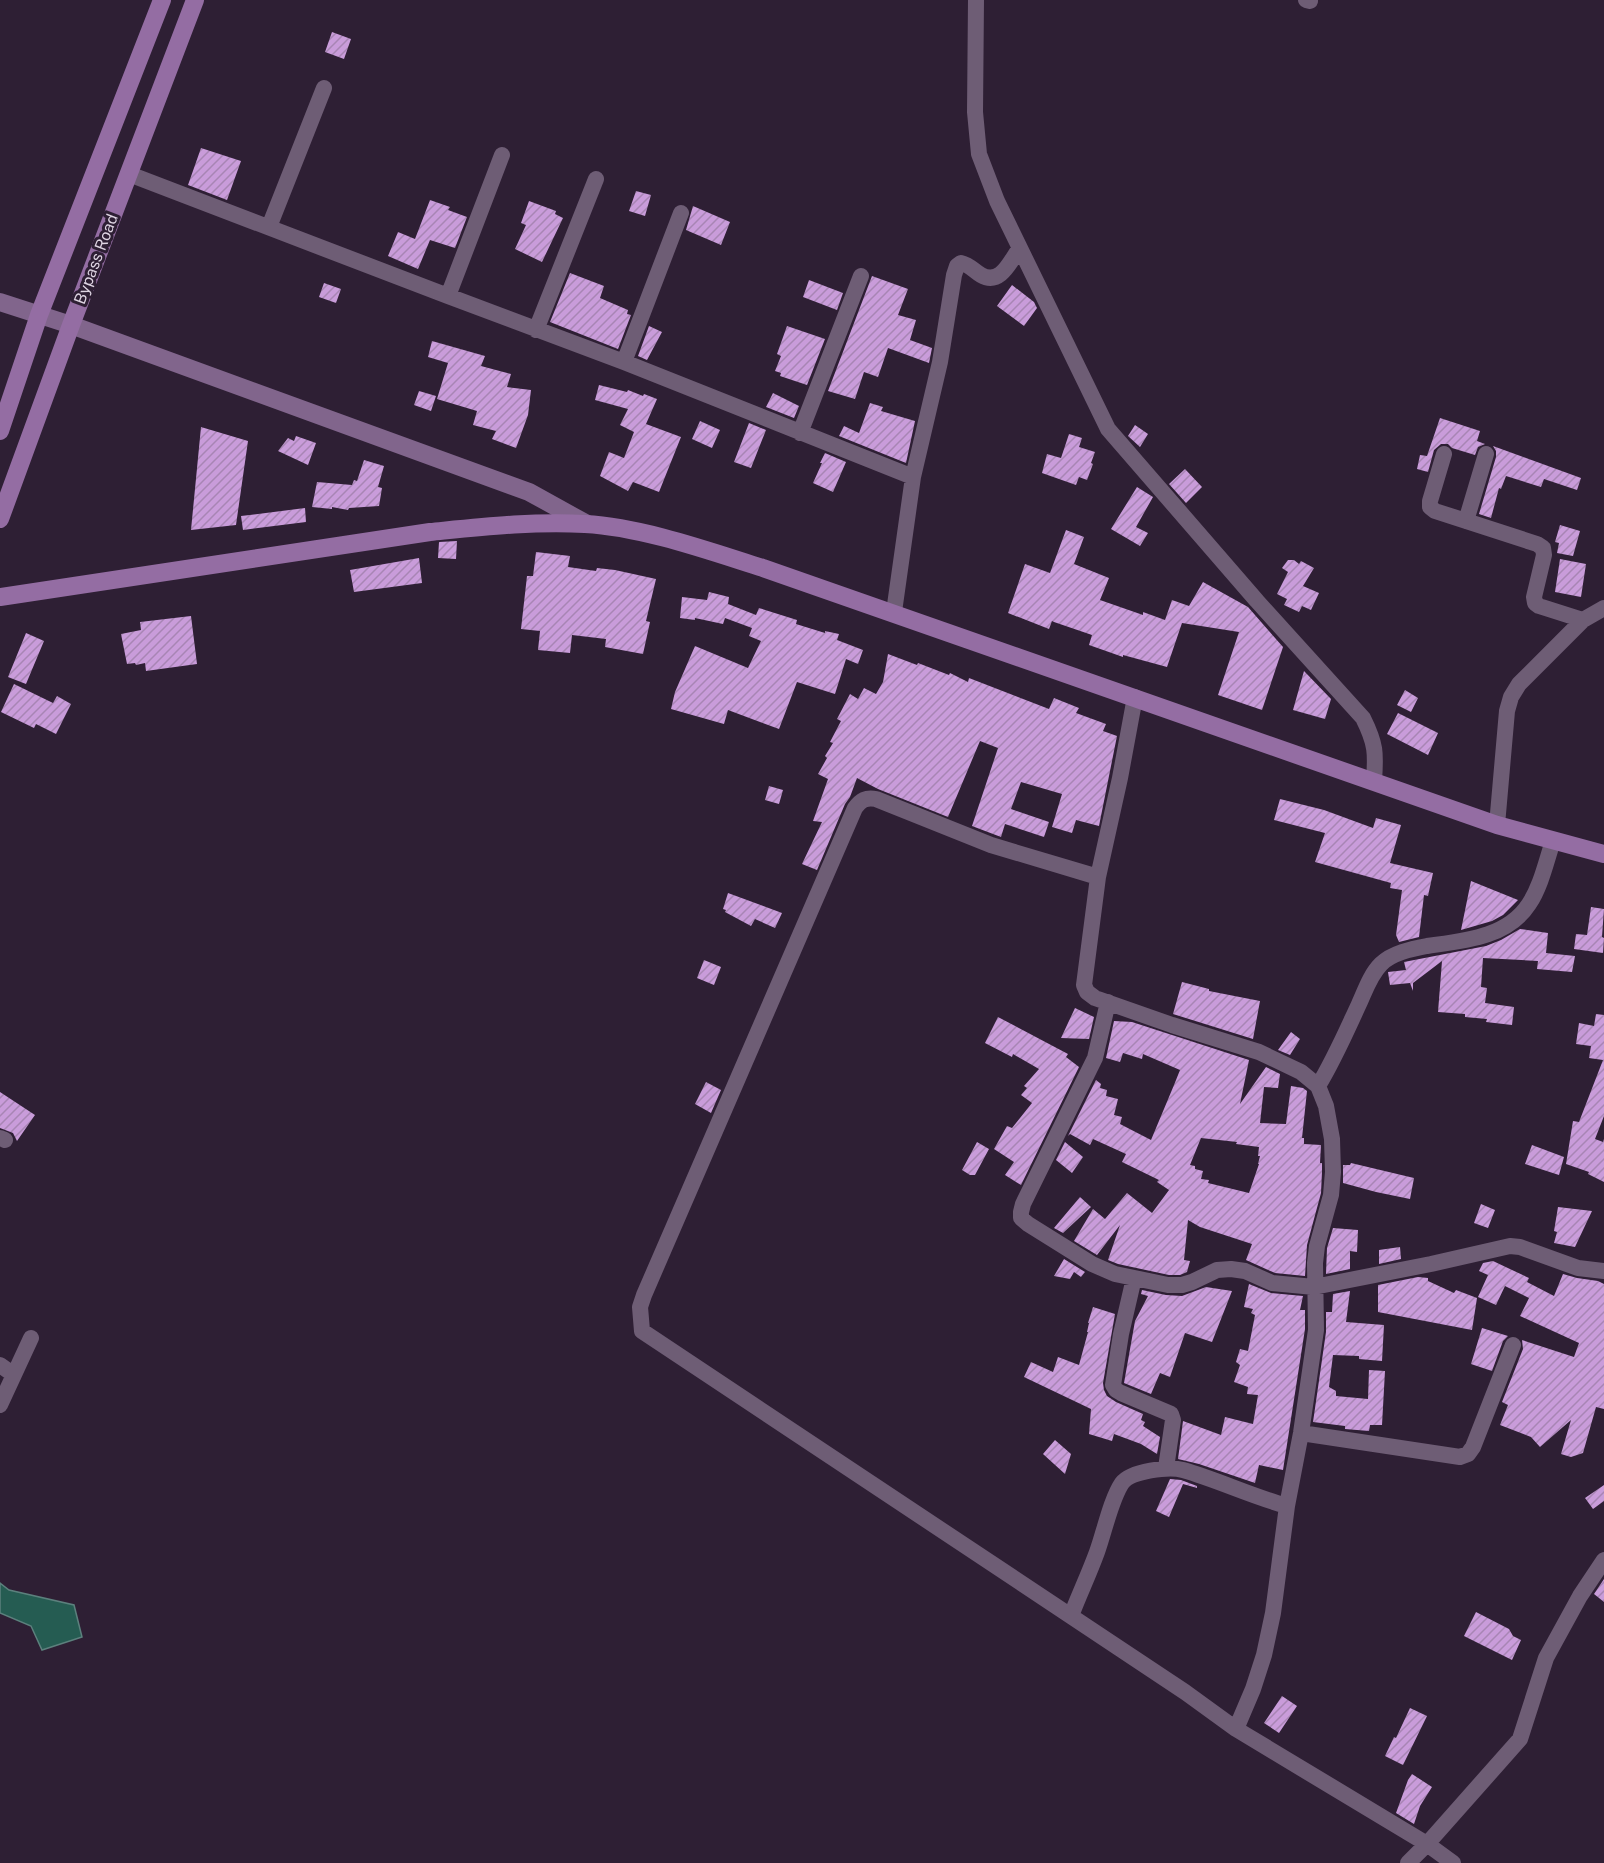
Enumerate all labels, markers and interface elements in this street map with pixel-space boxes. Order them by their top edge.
street label: Bypass Road [70,211,122,307]

